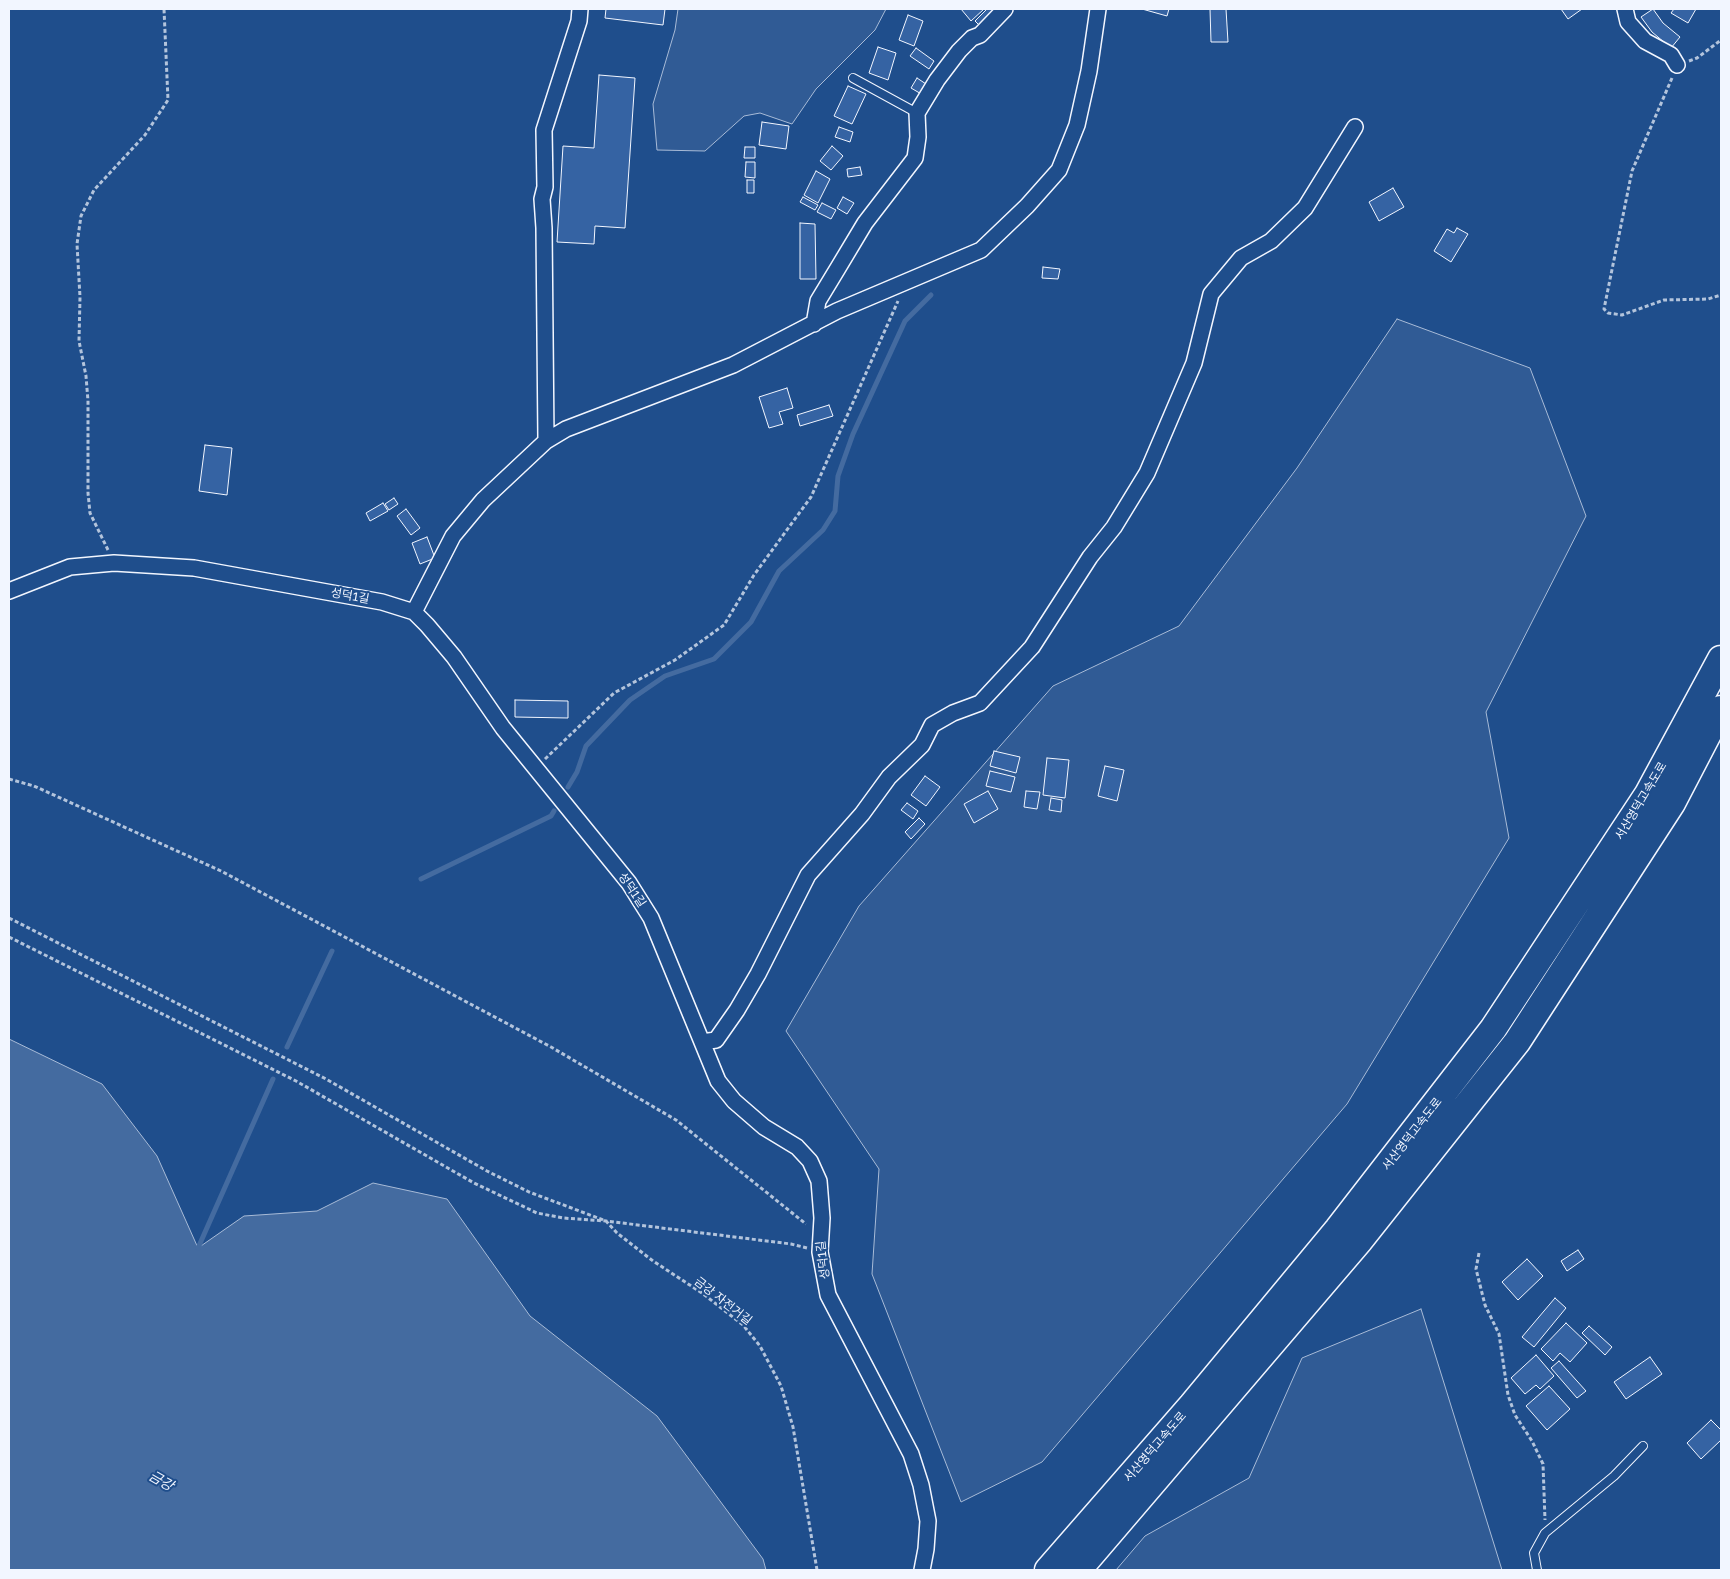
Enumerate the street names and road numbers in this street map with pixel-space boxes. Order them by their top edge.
street label: 성덕1길 [330,586,370,606]
street label: 서산영덕고속도로 [1612,759,1670,843]
street label: 성덕1길 [615,870,649,910]
street label: 서산영덕고속도로 [1379,1095,1445,1173]
street label: 성덕1길 [813,1240,833,1280]
street label: 금강 자전거길 [691,1274,755,1328]
street label: 서산영덕고속도로 [1121,1409,1189,1485]

